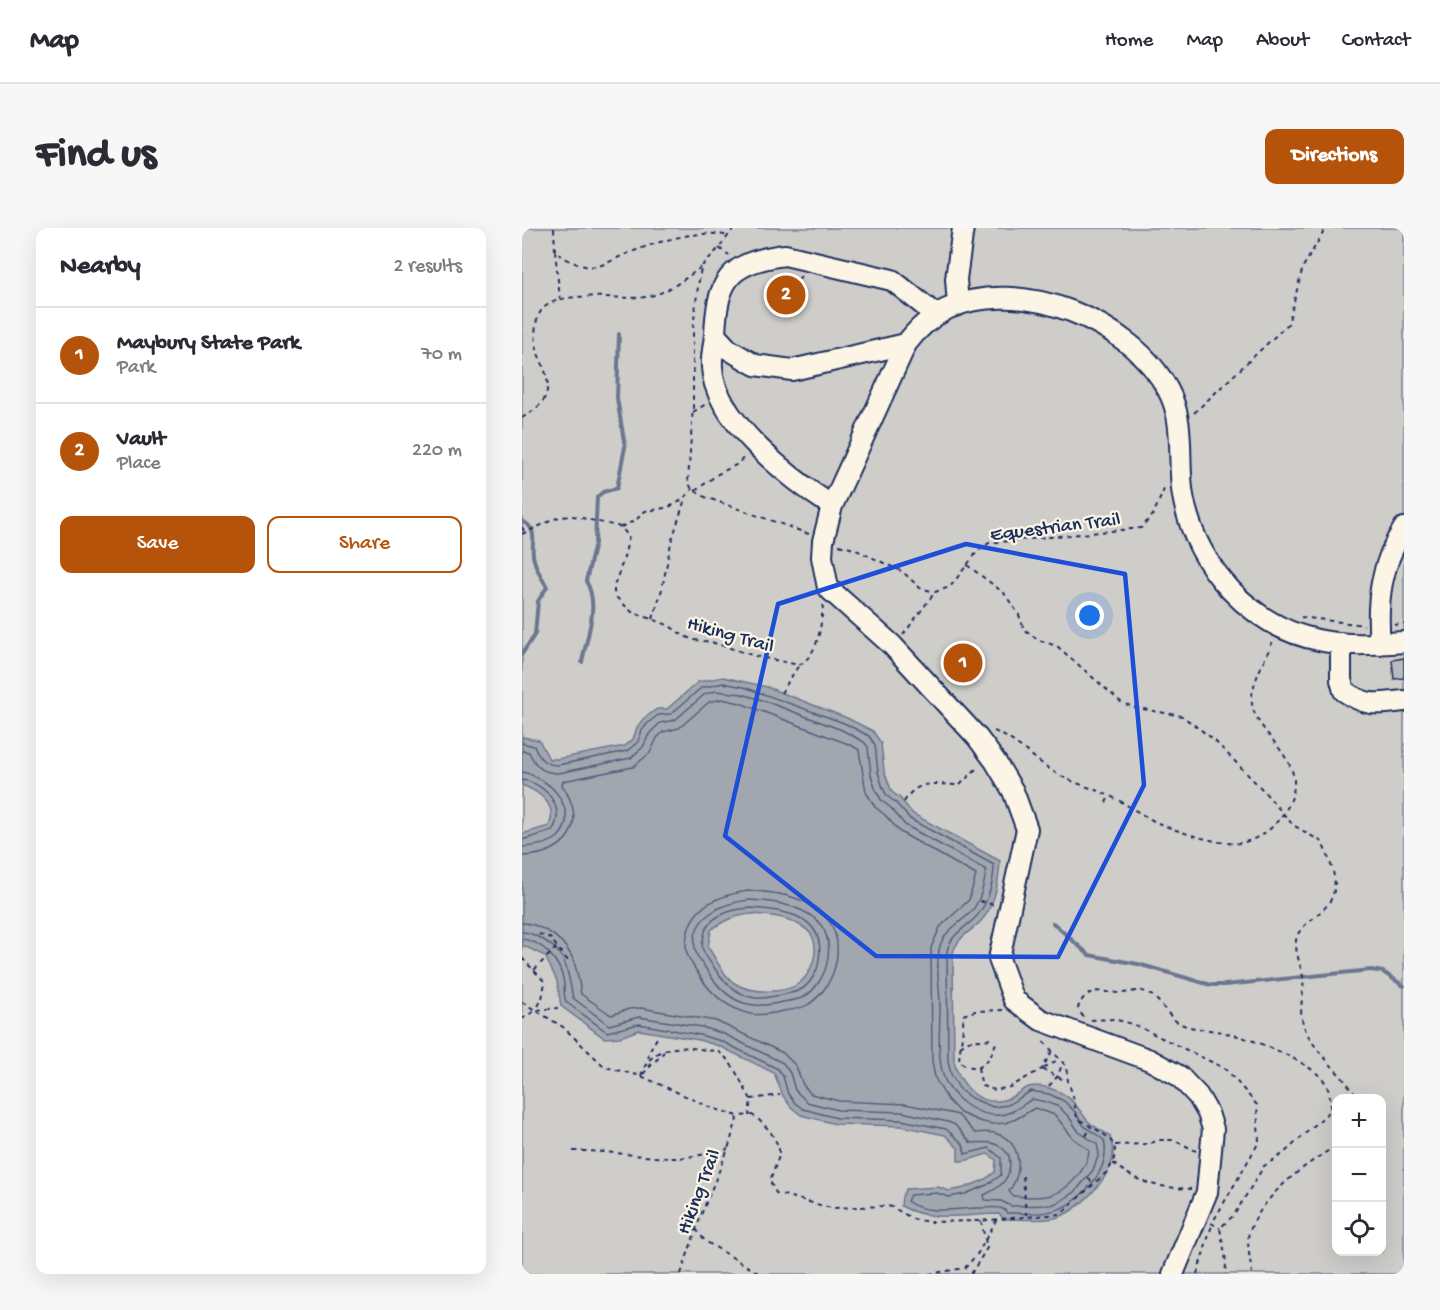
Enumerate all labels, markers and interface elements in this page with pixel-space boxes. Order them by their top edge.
text: Map [30,25,79,58]
text: Home [1105,29,1153,54]
text: Map [1186,29,1223,54]
text: About [1256,29,1309,54]
text: Contact [1342,29,1410,54]
button: Directions [1265,129,1404,184]
text: Find us [36,132,156,181]
text: Nearby [60,252,141,283]
text: 2 results [393,256,462,279]
pin: 2 [766,272,806,318]
text: Maybury State Park [117,331,300,357]
text: 1 [75,344,84,367]
text: 70 m [421,344,462,367]
text: Park [117,357,155,380]
text: Vault [117,427,166,453]
text: 2 [75,440,84,463]
text: 220 m [412,440,462,463]
text: Place [117,453,161,476]
street label: Equestrian Trail [989,509,1122,548]
button: Save [60,516,255,573]
button: Share [267,516,462,573]
your location [1075,601,1104,630]
street label: Hiking Trail [684,613,776,660]
pin: 1 [944,640,982,686]
map controls [1332,1094,1386,1256]
button: + [1332,1094,1386,1148]
street label: Hiking Trail [674,1146,727,1238]
button: − [1332,1148,1386,1202]
button: locate [1332,1202,1386,1256]

